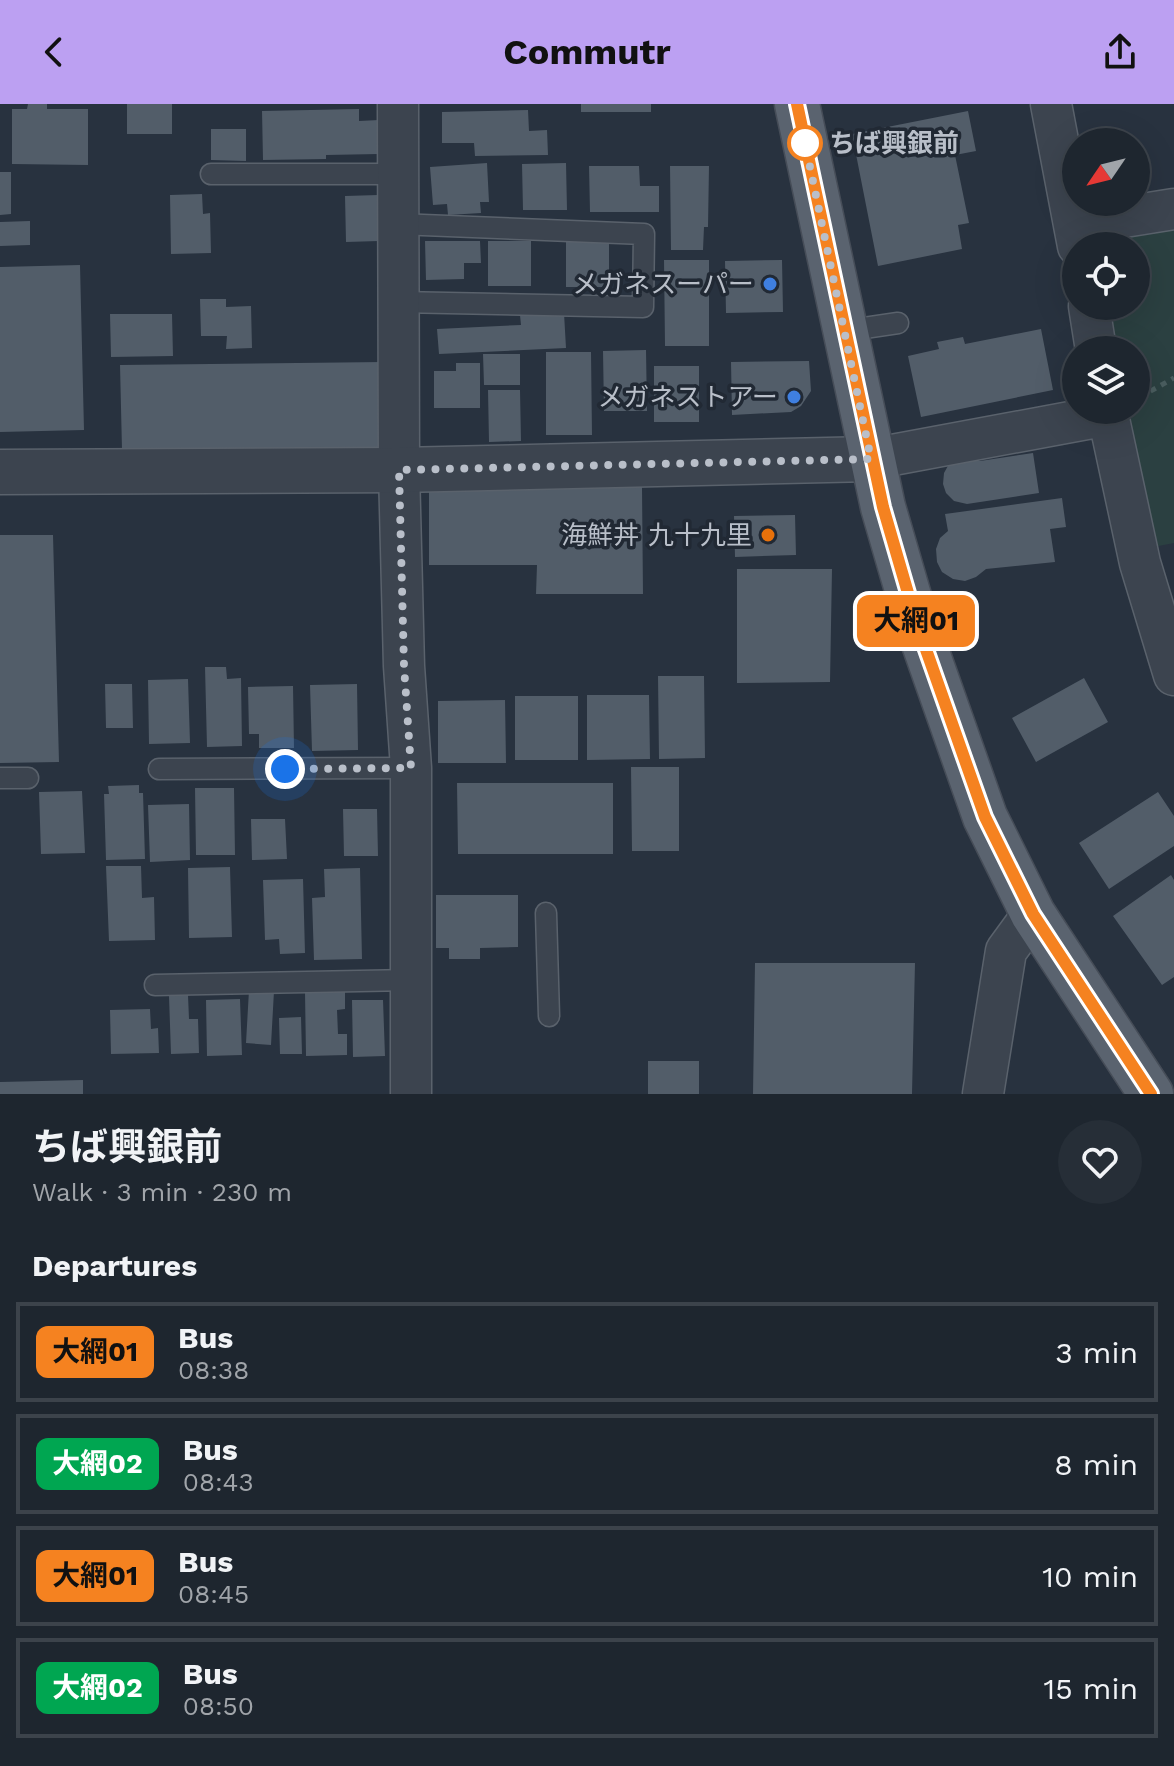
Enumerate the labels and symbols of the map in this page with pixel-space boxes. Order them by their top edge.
marker: ちば興銀前 [788,126,822,160]
place label: ちば興銀前 [829,128,959,158]
north arrow [1062,128,1150,216]
place label: メガネスーパー [572,269,754,299]
marker: メガネスーパー [761,275,779,293]
place label: メガネストアー [598,382,778,412]
marker: メガネストアー [785,388,803,406]
place label: 海鮮丼 九十九里 [561,520,752,550]
marker: 海鮮丼 九十九里 [759,526,777,544]
line badge: 大網01 [860,595,972,647]
your location [265,749,305,789]

